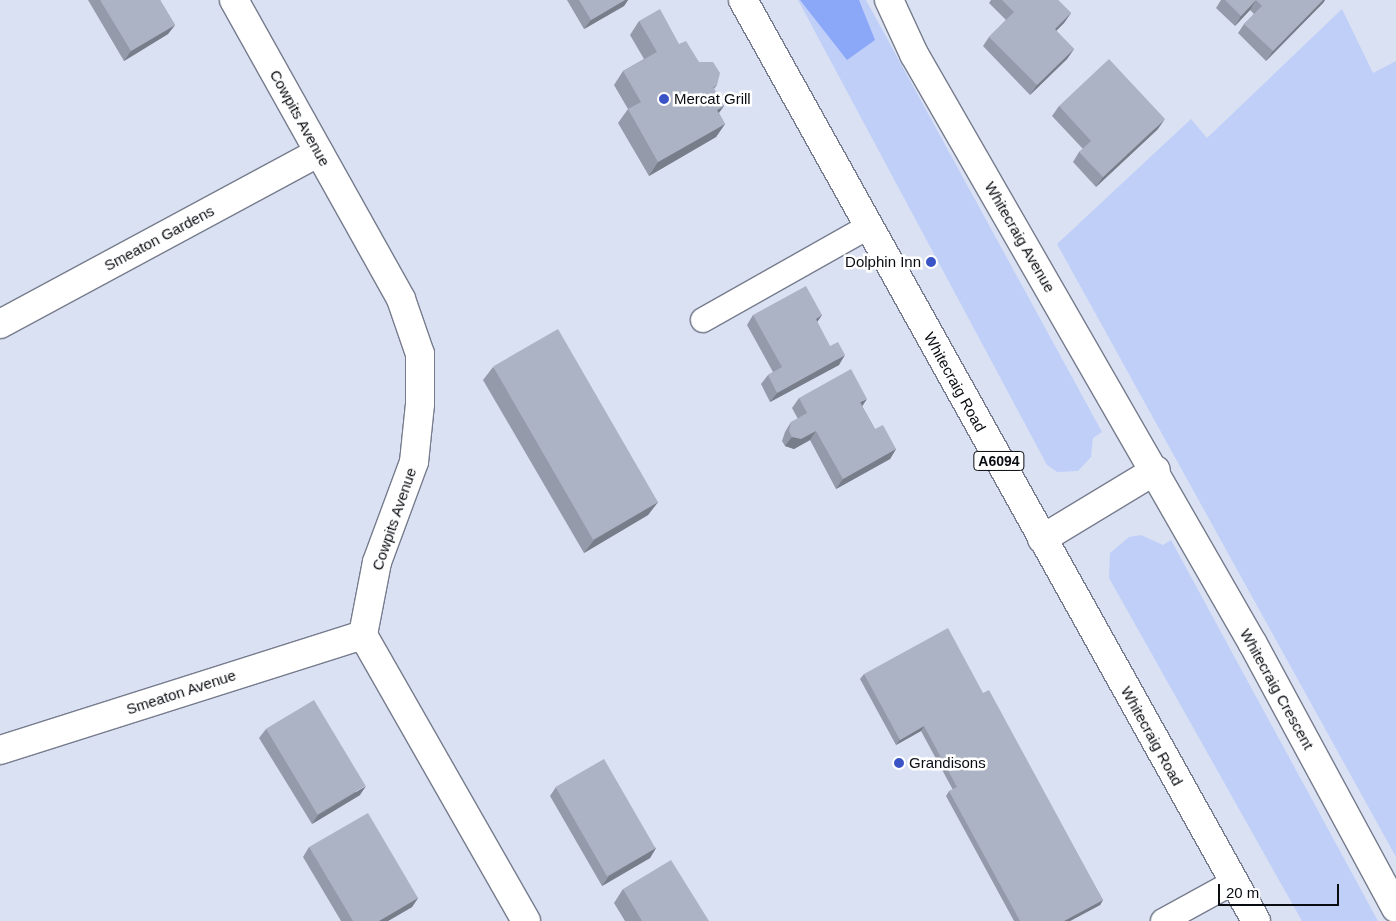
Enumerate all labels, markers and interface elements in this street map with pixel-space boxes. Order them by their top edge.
street label: Cowpits Avenue [266,66,334,170]
place label: Mercat Grill [674,90,751,108]
marker: Mercat Grill [658,93,670,105]
street label: Whitecraig Avenue [981,178,1059,296]
street label: Smeaton Gardens [101,201,217,275]
place label: Dolphin Inn [845,253,921,271]
marker: Dolphin Inn [925,256,937,268]
street label: Whitecraig Road [920,329,990,435]
road number: A6094 [973,450,1025,472]
street label: Cowpits Avenue [368,465,420,573]
street label: Whitecraig Crescent [1236,626,1318,752]
street label: Smeaton Avenue [124,666,238,718]
street label: Whitecraig Road [1117,683,1187,789]
place label: Grandisons [909,754,986,772]
marker: Grandisons [893,757,905,769]
scale bar [1221,874,1342,906]
text: 20 m [1226,884,1259,901]

